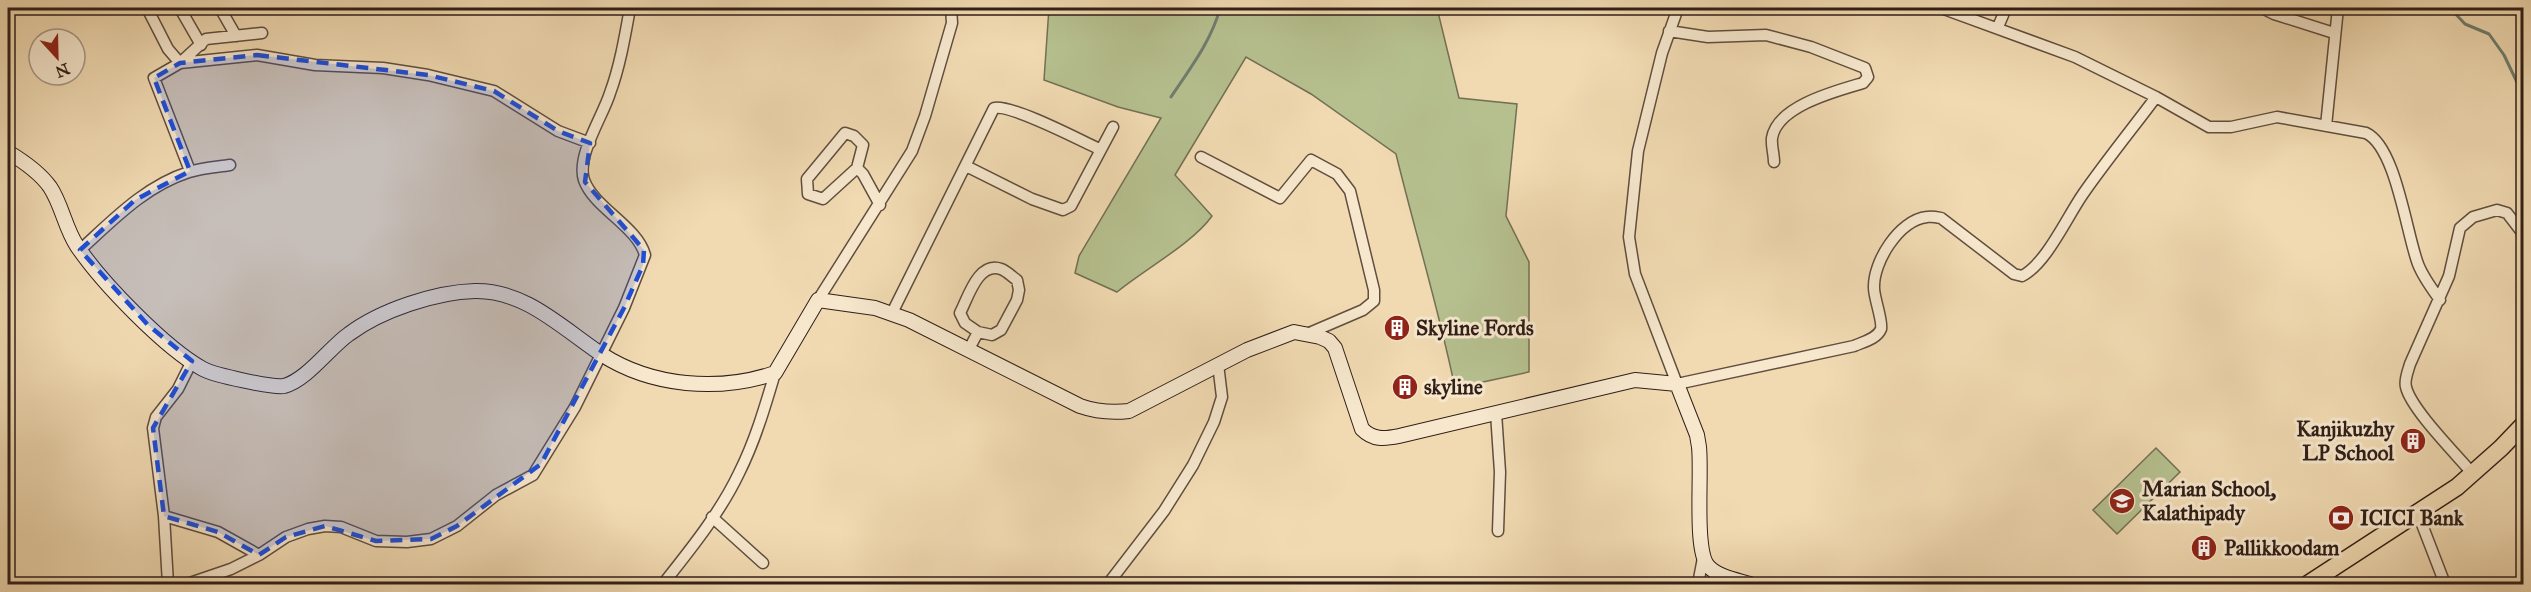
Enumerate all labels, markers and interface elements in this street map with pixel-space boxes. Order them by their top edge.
north arrow [27,27,87,87]
text: N [52,59,72,82]
building icon: Skyline Fords [1382,313,1412,343]
place label: Skyline Fords [1416,315,1534,341]
building icon: skyline [1390,372,1420,402]
place label: skyline [1424,374,1483,400]
place label: Kanjikuzhy LP School [2296,416,2395,466]
building icon: Kanjikuzhy LP School [2398,426,2428,456]
place label: Marian School, Kalathipady [2142,476,2277,526]
school or university icon: Marian School, Kalathipady [2107,486,2137,516]
bank icon: ICICI Bank [2326,503,2356,533]
place label: ICICI Bank [2360,505,2465,531]
building icon: Pallikkoodam [2189,533,2219,563]
place label: Pallikkoodam [2224,535,2340,561]

